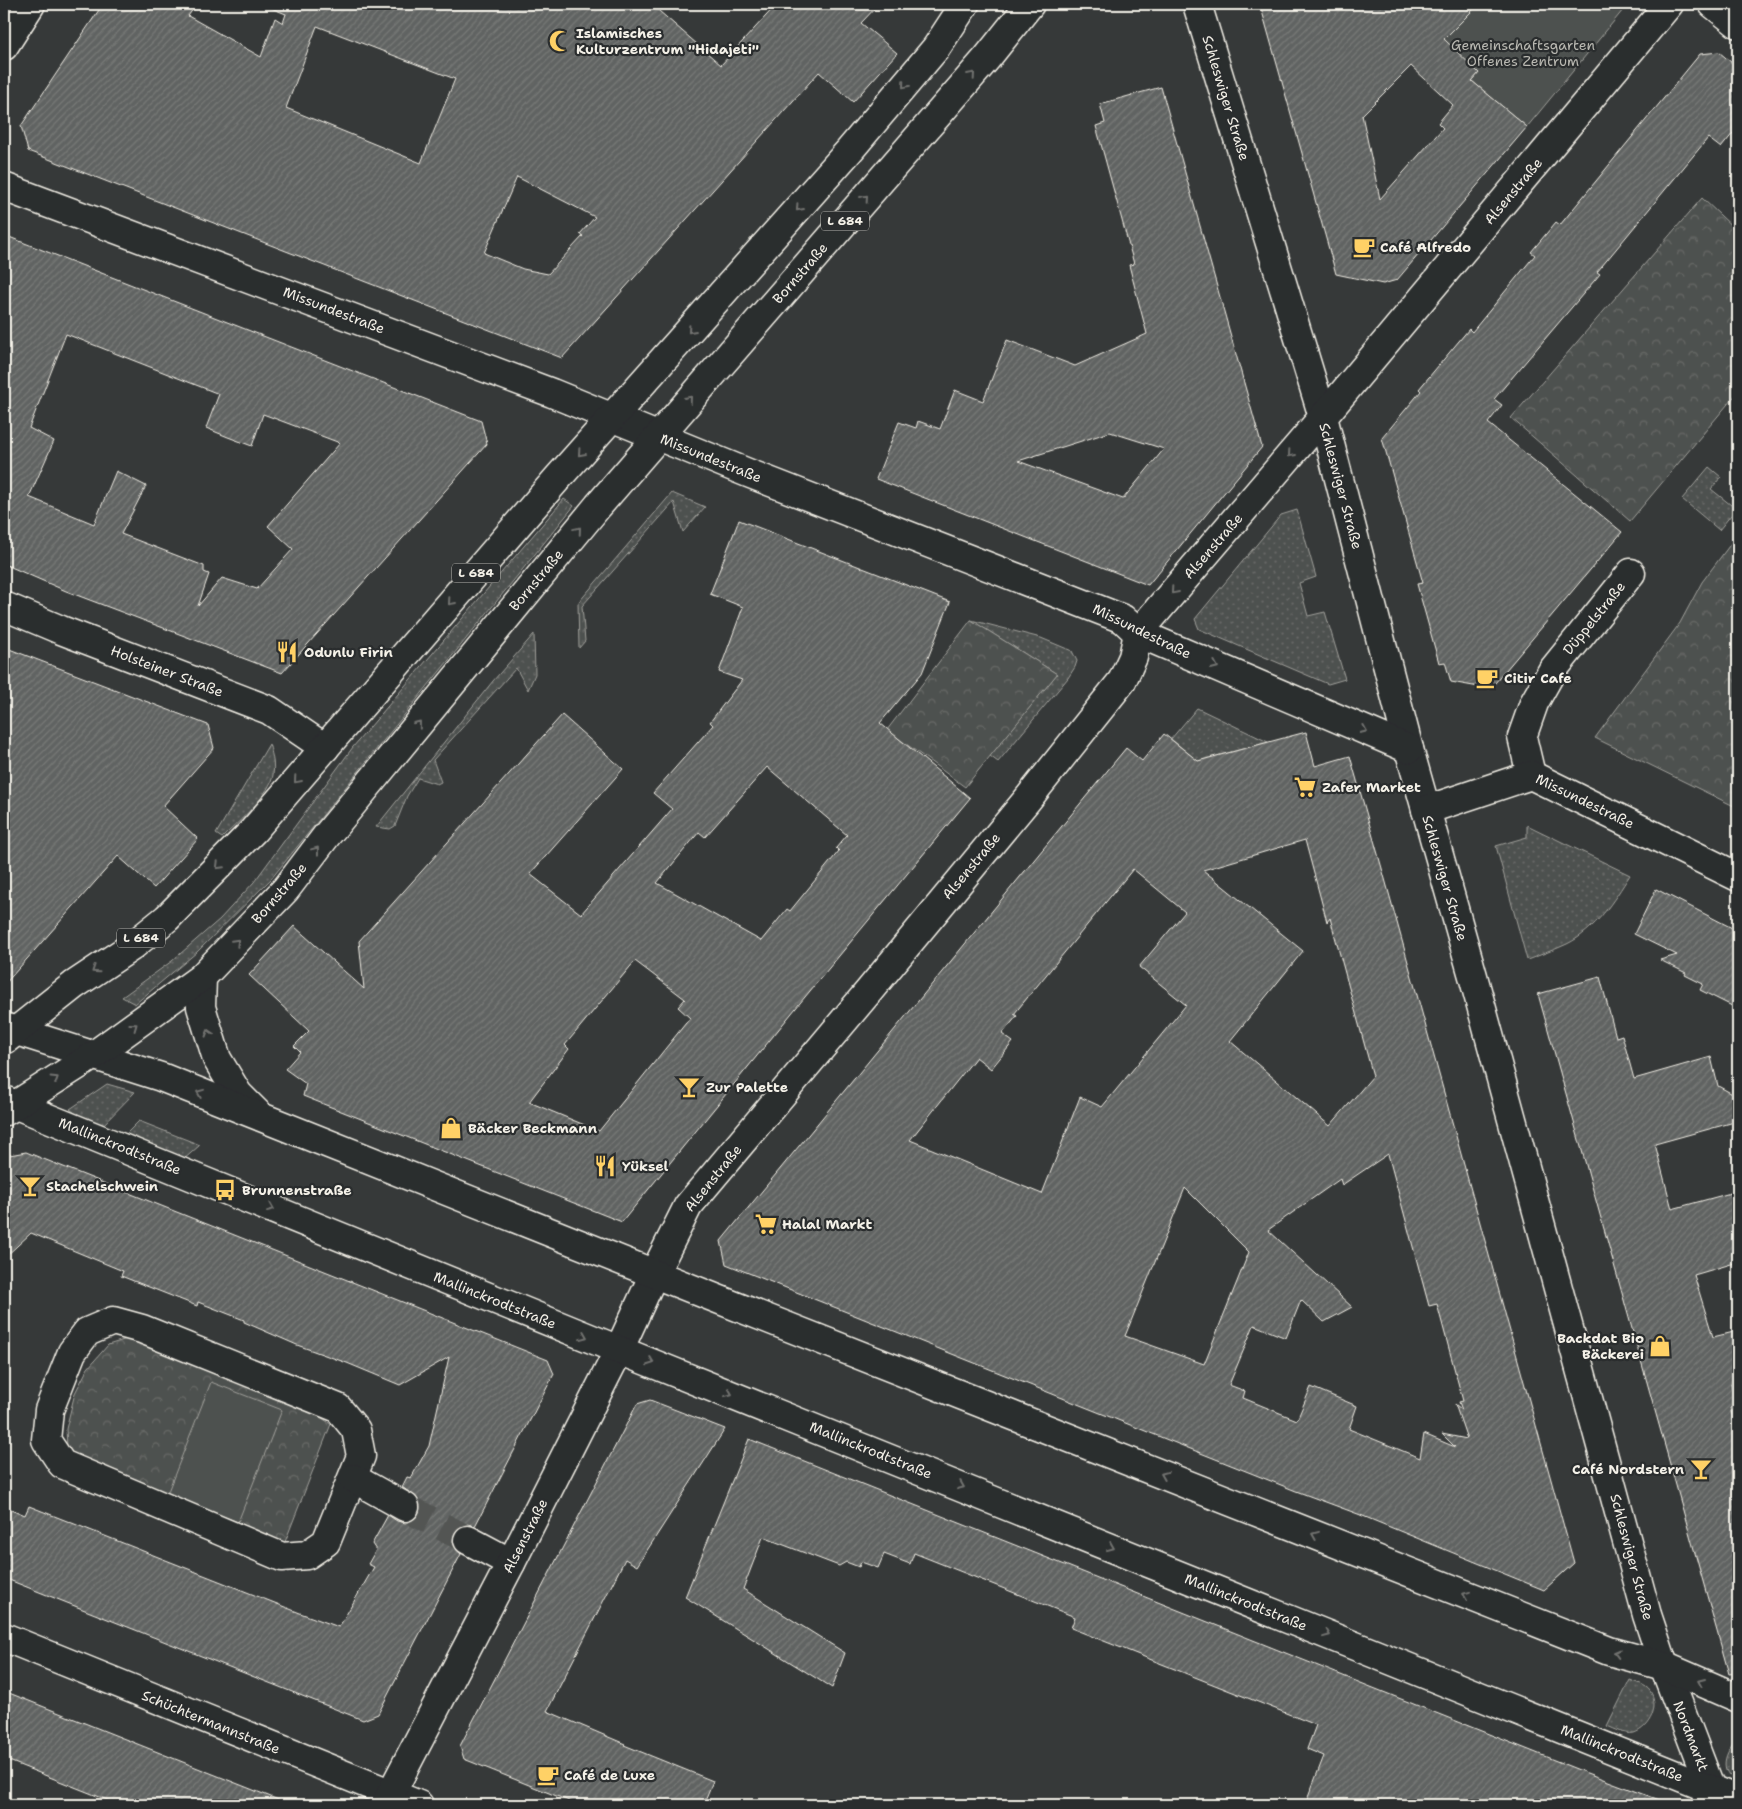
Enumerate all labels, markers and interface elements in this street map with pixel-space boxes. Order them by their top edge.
place label: Islamisches Kulturzentrum "Hidajeti" [576,24,759,58]
mosque icon: Islamisches Kulturzentrum "Hidajeti" [547,28,573,54]
street label: Schleswiger Straße [1198,33,1254,163]
park label: Gemeinschaftsgarten Offenes Zentrum [1451,36,1595,70]
one-way arrow [966,72,975,81]
one-way arrow [902,79,911,88]
street label: Alsenstraße [1480,154,1546,228]
one-way arrow [859,194,868,203]
one-way arrow [796,203,805,212]
road number: L 684 [821,212,869,230]
cafe icon: Café Alfredo [1351,234,1377,260]
place label: Café Alfredo [1380,238,1471,256]
street label: Bornstraße [769,239,832,307]
street label: Missundestraße [281,282,387,338]
one-way arrow [688,324,697,333]
one-way arrow [684,396,693,405]
street label: Schleswiger Straße [1315,421,1367,551]
street label: Missundestraße [658,430,764,487]
one-way arrow [578,448,587,457]
one-way arrow [1288,449,1297,458]
street label: Alsenstraße [1179,509,1247,583]
one-way arrow [573,526,582,535]
street label: Bornstraße [505,545,567,615]
road number: L 684 [452,564,500,582]
street label: Düppelstraße [1559,578,1629,658]
one-way arrow [1171,585,1180,594]
one-way arrow [448,596,457,605]
street label: Missundestraße [1090,599,1194,663]
restaurant icon: Odunlu Firin [274,639,300,665]
street label: Holsteiner Straße [108,641,226,701]
place label: Odunlu Firin [304,643,393,661]
one-way arrow [1210,659,1219,670]
cafe icon: Citir Cafe [1474,665,1500,691]
place label: Citir Cafe [1504,669,1572,687]
one-way arrow [413,721,421,730]
one-way arrow [1359,723,1368,734]
street label: Missundestraße [1533,769,1637,833]
supermarket icon: Zafer Market [1292,774,1318,800]
one-way arrow [294,775,303,784]
place label: Zafer Market [1322,778,1421,796]
street label: Schleswiger Straße [1418,813,1472,943]
street label: Alsenstraße [938,829,1004,903]
one-way arrow [310,847,318,856]
street label: Bornstraße [248,859,311,927]
one-way arrow [216,860,225,869]
road number: L 684 [117,928,165,948]
one-way arrow [230,939,239,948]
one-way arrow [91,964,101,973]
one-way arrow [128,1024,137,1032]
one-way arrow [205,1029,215,1038]
bar icon: Zur Palette [676,1074,702,1100]
one-way arrow [50,1076,59,1086]
place label: Zur Palette [706,1078,788,1096]
one-way arrow [196,1089,205,1099]
street label: Mallinckrodtstraße [56,1113,184,1179]
shop icon: Bäcker Beckmann [438,1115,464,1141]
place label: Bäcker Beckmann [468,1119,597,1137]
street label: Alsenstraße [680,1141,746,1215]
restaurant icon: Yüksel [592,1153,618,1179]
place label: Yüksel [622,1157,669,1175]
bar icon: Stachelschwein [17,1173,43,1199]
place label: Stachelschwein [46,1177,158,1195]
bus stop icon: Brunnenstraße [212,1177,238,1203]
place label: Brunnenstraße [242,1181,352,1199]
one-way arrow [267,1203,275,1213]
supermarket icon: Halal Markt [753,1211,779,1237]
place label: Halal Markt [782,1215,872,1233]
street label: Mallinckrodtstraße [431,1267,559,1333]
place label: Backdat Bio Bäckerei [1557,1329,1644,1363]
one-way arrow [579,1330,588,1340]
shop icon: Backdat Bio Bäckerei [1647,1333,1673,1359]
one-way arrow [646,1356,655,1366]
one-way arrow [724,1387,733,1397]
street label: Mallinckrodtstraße [807,1417,935,1483]
bar icon: Café Nordstern [1688,1456,1714,1482]
place label: Café Nordstern [1572,1460,1684,1478]
one-way arrow [1160,1471,1168,1481]
one-way arrow [956,1481,964,1491]
street label: Schleswiger Straße [1606,1492,1658,1622]
street label: Alsenstraße [498,1496,552,1576]
one-way arrow [1311,1531,1320,1541]
one-way arrow [1106,1541,1115,1551]
street label: Mallinckrodtstraße [1182,1569,1310,1635]
one-way arrow [1462,1590,1471,1601]
one-way arrow [1322,1628,1331,1638]
one-way arrow [1614,1649,1622,1659]
one-way arrow [1697,1677,1706,1688]
street label: Schüchtermannstraße [139,1686,283,1758]
street label: Nordmarkt [1669,1698,1713,1774]
street label: Mallinckrodtstraße [1558,1720,1686,1786]
cafe icon: Café de Luxe [535,1762,561,1788]
place label: Café de Luxe [564,1766,655,1784]

